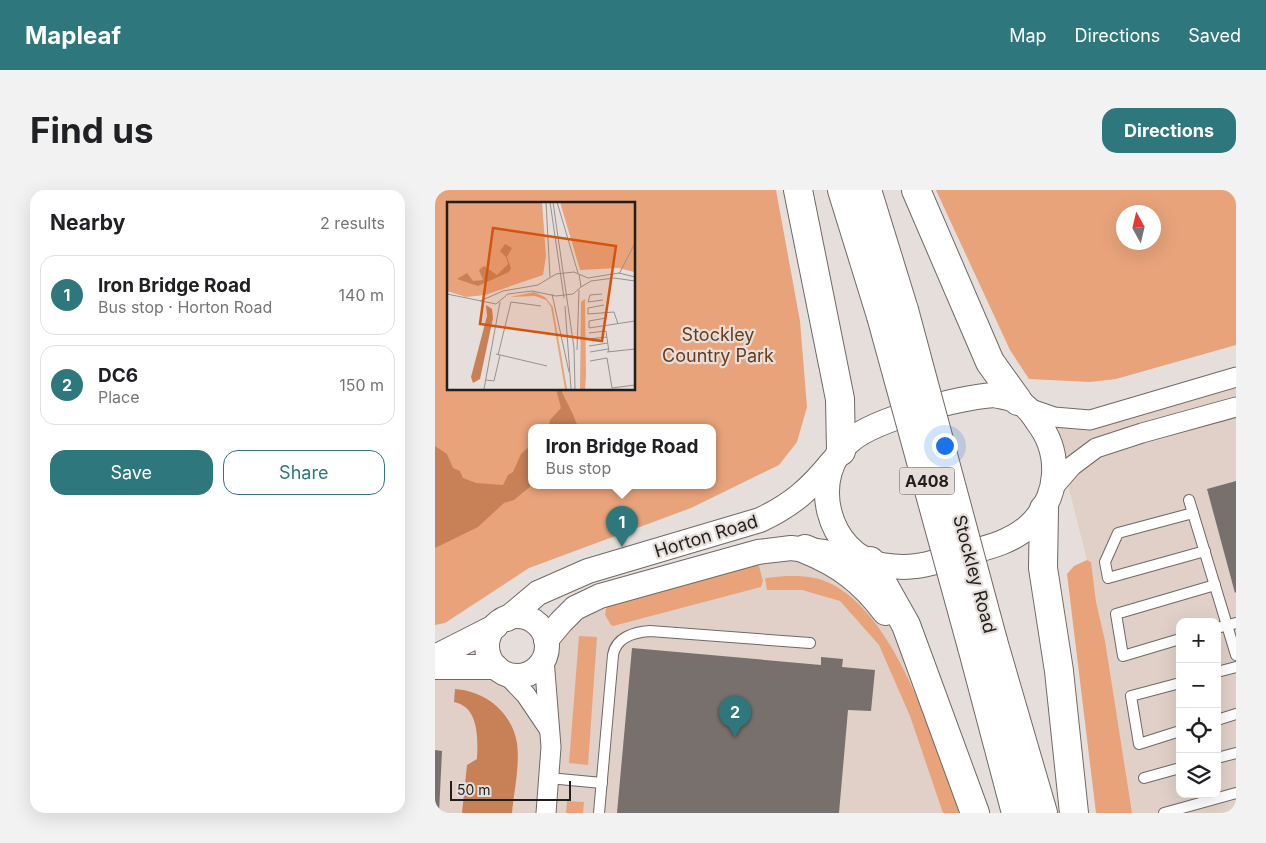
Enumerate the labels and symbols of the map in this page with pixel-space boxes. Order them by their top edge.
inset map [447,202,635,390]
north arrow [1116,205,1161,250]
park label: Stockley Country Park [662,324,774,366]
your location [932,433,958,459]
road number: A408 [899,468,955,494]
pin: 1 [606,506,638,547]
street label: Horton Road [652,510,760,562]
street label: Stockley Road [949,513,1001,635]
pin: 2 [719,696,751,737]
scale bar [450,778,571,801]

